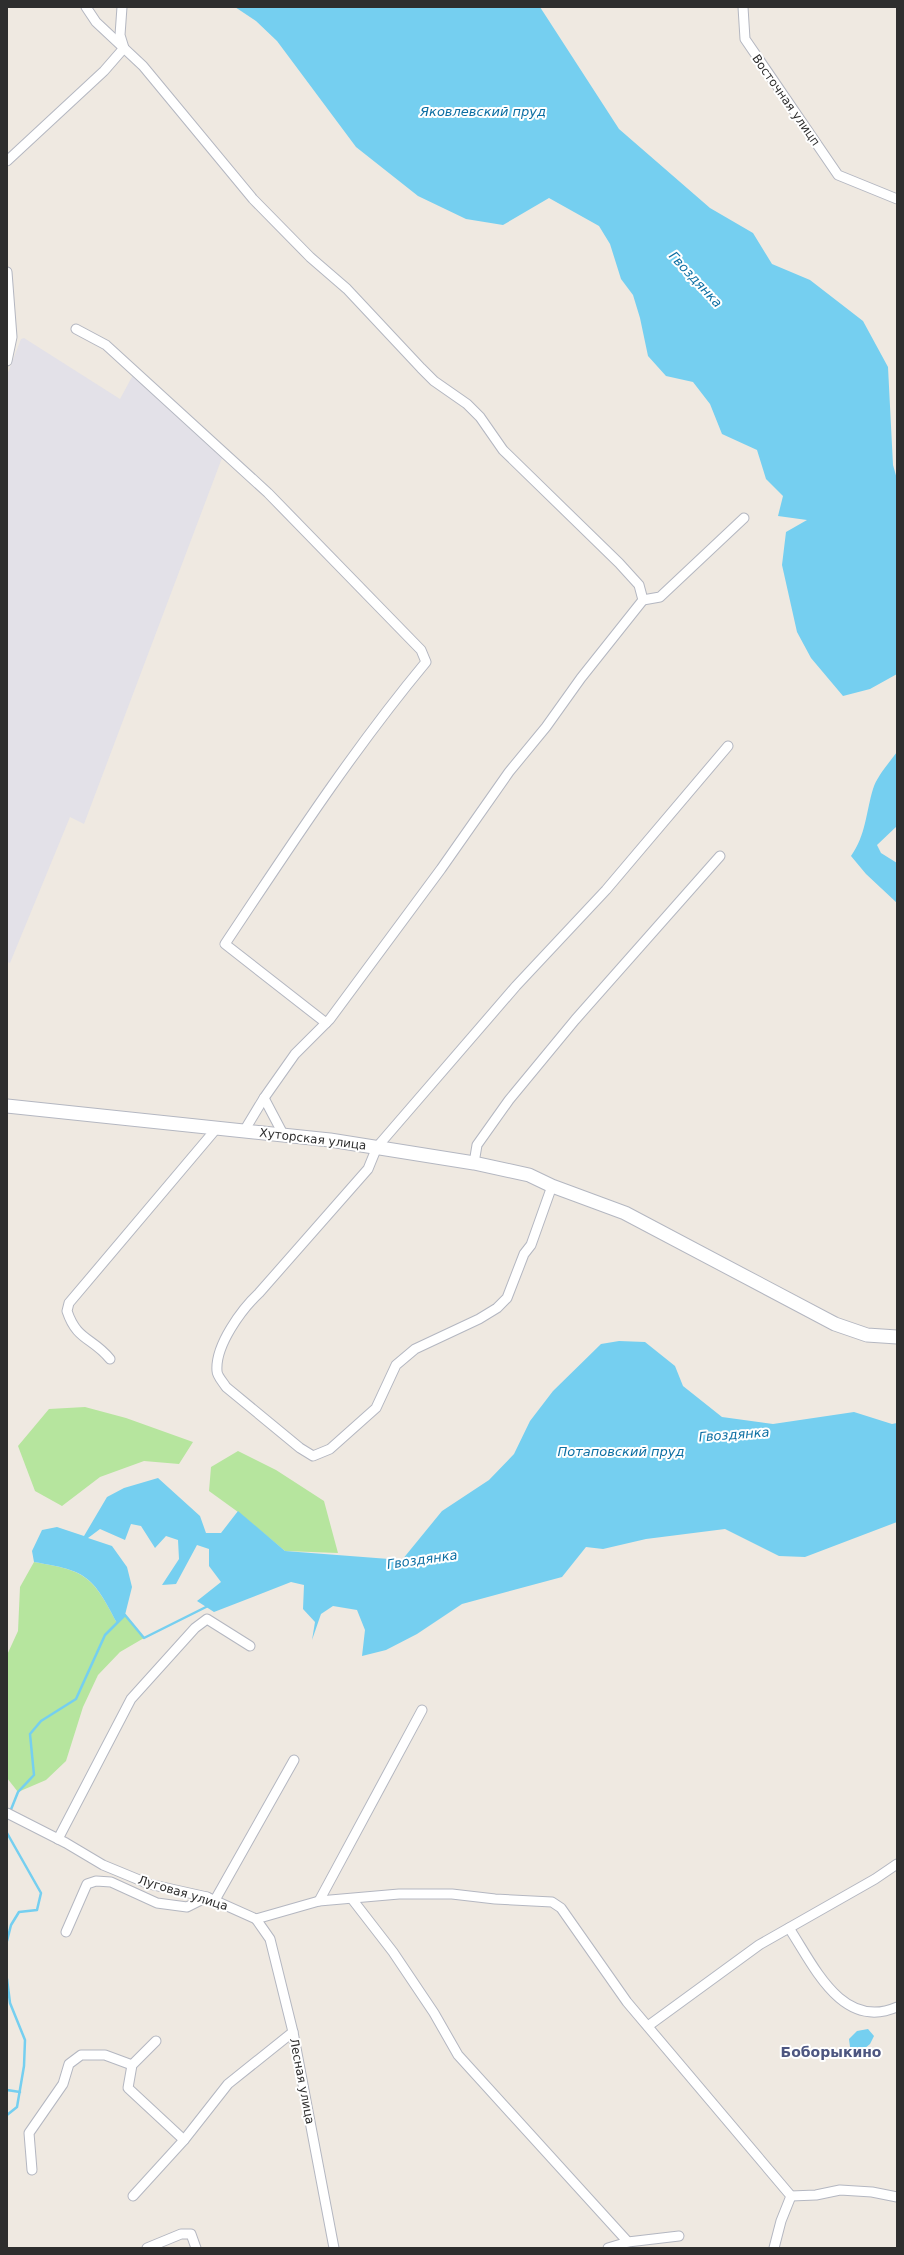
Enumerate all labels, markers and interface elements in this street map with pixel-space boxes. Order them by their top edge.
street label: Восточная улицп [749,52,823,148]
water label: Яковлевский пруд [419,104,546,119]
water label: Гвоздянка [666,248,725,310]
street label: Хуторская улица [259,1125,367,1153]
water label: Гвоздянка [698,1425,770,1444]
water label: Потаповский пруд [558,1444,684,1459]
water label: Гвоздянка [386,1547,458,1572]
street label: Луговая улица [136,1873,230,1913]
street label: Лесная улица [287,2037,317,2125]
district label: Боборыкино [781,2044,882,2060]

